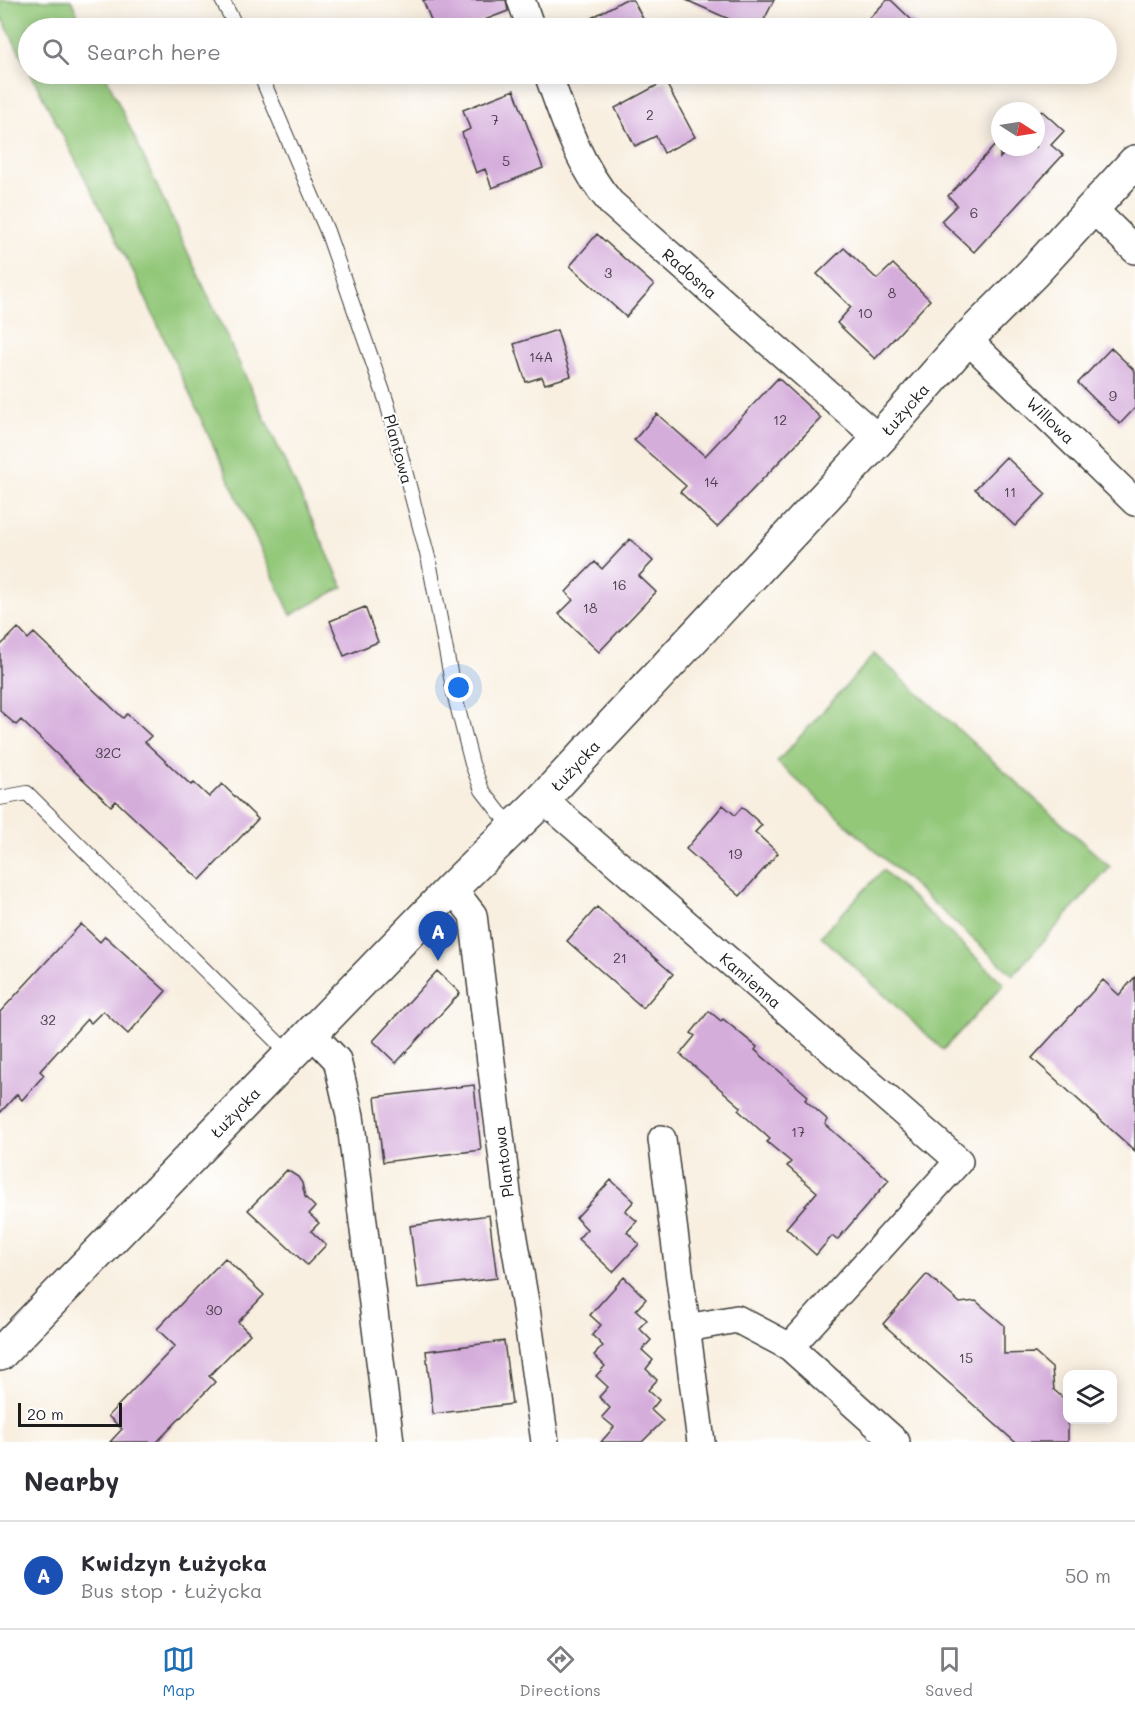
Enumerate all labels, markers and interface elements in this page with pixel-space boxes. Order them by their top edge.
search box [18,18,1117,84]
icon: search [39,35,72,68]
text: Search here [87,37,221,66]
north arrow [991,102,1045,156]
house number: 2 [646,105,654,124]
house number: 7 [491,110,499,129]
house number: 5 [502,151,510,170]
house number: 6 [970,203,978,222]
street label: Radosna [658,243,722,303]
house number: 3 [604,263,612,282]
house number: 8 [888,283,896,302]
house number: 10 [858,303,873,322]
house number: 14A [529,347,553,366]
street label: Łużycka [877,379,933,439]
house number: 9 [1109,386,1117,405]
street label: Willowa [1023,392,1079,448]
house number: 12 [773,410,787,429]
street label: Plantowa [380,412,418,486]
house number: 14 [704,472,719,491]
house number: 11 [1004,482,1016,501]
house number: 16 [612,575,626,594]
house number: 18 [583,598,597,617]
your location [444,673,473,702]
street label: Łużycka [546,735,604,795]
house number: 32C [95,743,121,762]
house number: 19 [728,844,742,863]
pin: A [418,912,458,961]
street label: Kamienna [716,947,786,1013]
house number: 21 [613,948,627,967]
house number: 32 [40,1010,56,1029]
street label: Łużycka [206,1082,264,1142]
house number: 17 [791,1122,805,1141]
street label: Plantowa [488,1125,518,1199]
house number: 30 [206,1300,223,1319]
house number: 15 [959,1348,973,1367]
map controls [1063,1370,1117,1424]
button: layers [1063,1370,1117,1424]
scale bar [18,1400,122,1428]
text: 20 m [27,1403,64,1424]
text: Nearby [24,1464,119,1498]
text: Kwidzyn Łużycka [81,1548,267,1577]
text: A [37,1562,50,1588]
text: 50 m [1065,1562,1111,1588]
text: Bus stop · Łużycka [81,1577,263,1603]
tab: Map [162,1643,195,1700]
tab: Directions [520,1643,601,1700]
tab: Saved [925,1643,973,1700]

